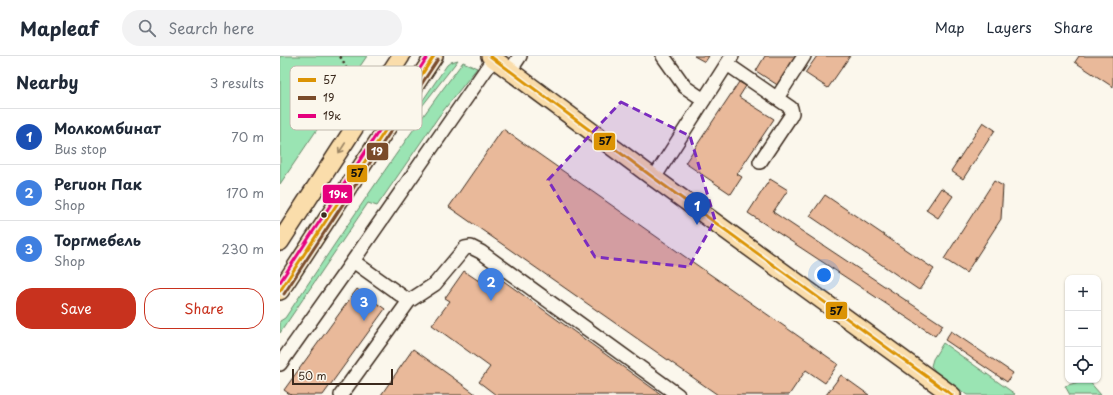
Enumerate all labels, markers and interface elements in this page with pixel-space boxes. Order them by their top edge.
search box [122,10,402,46]
text: Mapleaf [20,14,98,42]
text: Search here [168,16,254,39]
icon: search [136,17,158,39]
text: Map [935,17,965,38]
text: Layers [987,17,1032,38]
text: Share [1054,17,1093,38]
legend [290,66,422,130]
text: Nearby [16,69,78,95]
text: 57 [323,71,336,88]
text: 3 results [210,73,264,92]
text: 19 [323,89,334,106]
text: 19к [323,107,341,124]
text: Молкомбинат [54,116,161,139]
text: 1 [26,127,32,146]
text: 70 m [231,127,264,146]
line badge: 57 [593,132,616,151]
text: 57 [598,132,612,149]
text: Bus stop [54,139,107,158]
one-way arrow [338,142,346,153]
line badge: 19 [366,142,389,161]
text: 19 [371,142,383,159]
line badge: 57 [346,164,368,183]
text: 57 [350,164,364,181]
text: Регион Пак [54,172,142,195]
text: 2 [24,183,34,202]
text: 170 m [226,183,264,202]
line badge: 19к [322,184,353,204]
text: 19к [329,185,348,202]
pin: 1 [684,192,710,225]
text: Shop [54,195,85,214]
unlabelled marker [319,210,329,220]
text: Торгмебель [54,228,141,251]
text: 3 [25,239,33,258]
text: 230 m [222,239,264,258]
text: Shop [54,251,85,270]
your location [814,265,834,285]
pin: 2 [478,268,504,301]
map controls [1065,275,1101,383]
button: + [1065,275,1101,311]
button: Save [16,288,136,329]
button: Share [144,288,264,329]
pin: 3 [351,288,377,321]
line badge: 57 [825,301,848,320]
text: 57 [829,302,843,319]
button: − [1065,311,1101,347]
button: locate [1065,347,1101,383]
scale bar [292,367,393,386]
text: 50 m [298,367,327,384]

